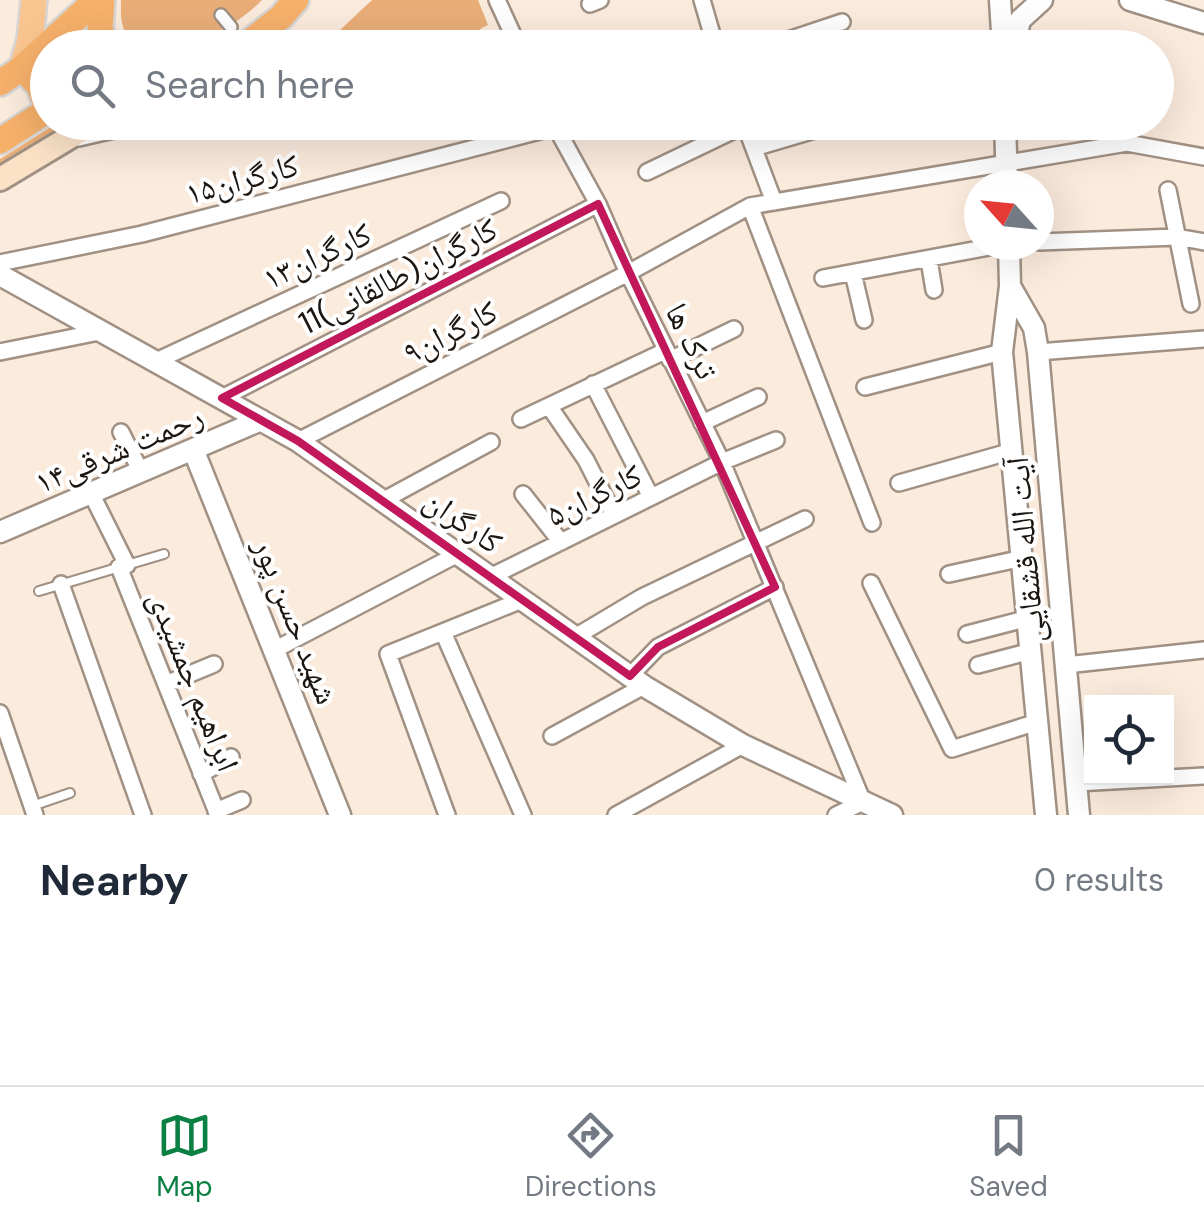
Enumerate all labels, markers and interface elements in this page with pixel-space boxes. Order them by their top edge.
search box [30,30,1174,140]
icon: search [65,58,120,113]
text: Search here [145,60,355,110]
street label: ۱۵کارگران [181,144,303,214]
north arrow [964,170,1054,260]
street label: 11کارگران(طالقانی) [292,208,504,344]
street label: کارگران۱۳ [256,213,378,299]
street label: کارگران۹ [396,290,504,374]
street label: ترک ها [656,296,728,386]
street label: ۱۴رحمت شرقی [29,395,209,503]
street label: کارگران۵ [540,454,648,536]
street label: آیت الله قشقایی [996,454,1054,645]
street label: کارگران [416,479,510,563]
street label: شهید حسن پور [243,531,348,710]
street label: ابراهیم جمشیدی [139,584,249,778]
map controls [1084,695,1174,785]
button: locate [1084,695,1174,785]
text: Nearby [40,853,189,908]
text: 0 results [1034,859,1164,901]
tab: Map [156,1108,213,1205]
tab: Directions [525,1108,657,1205]
tab: Saved [969,1108,1048,1205]

